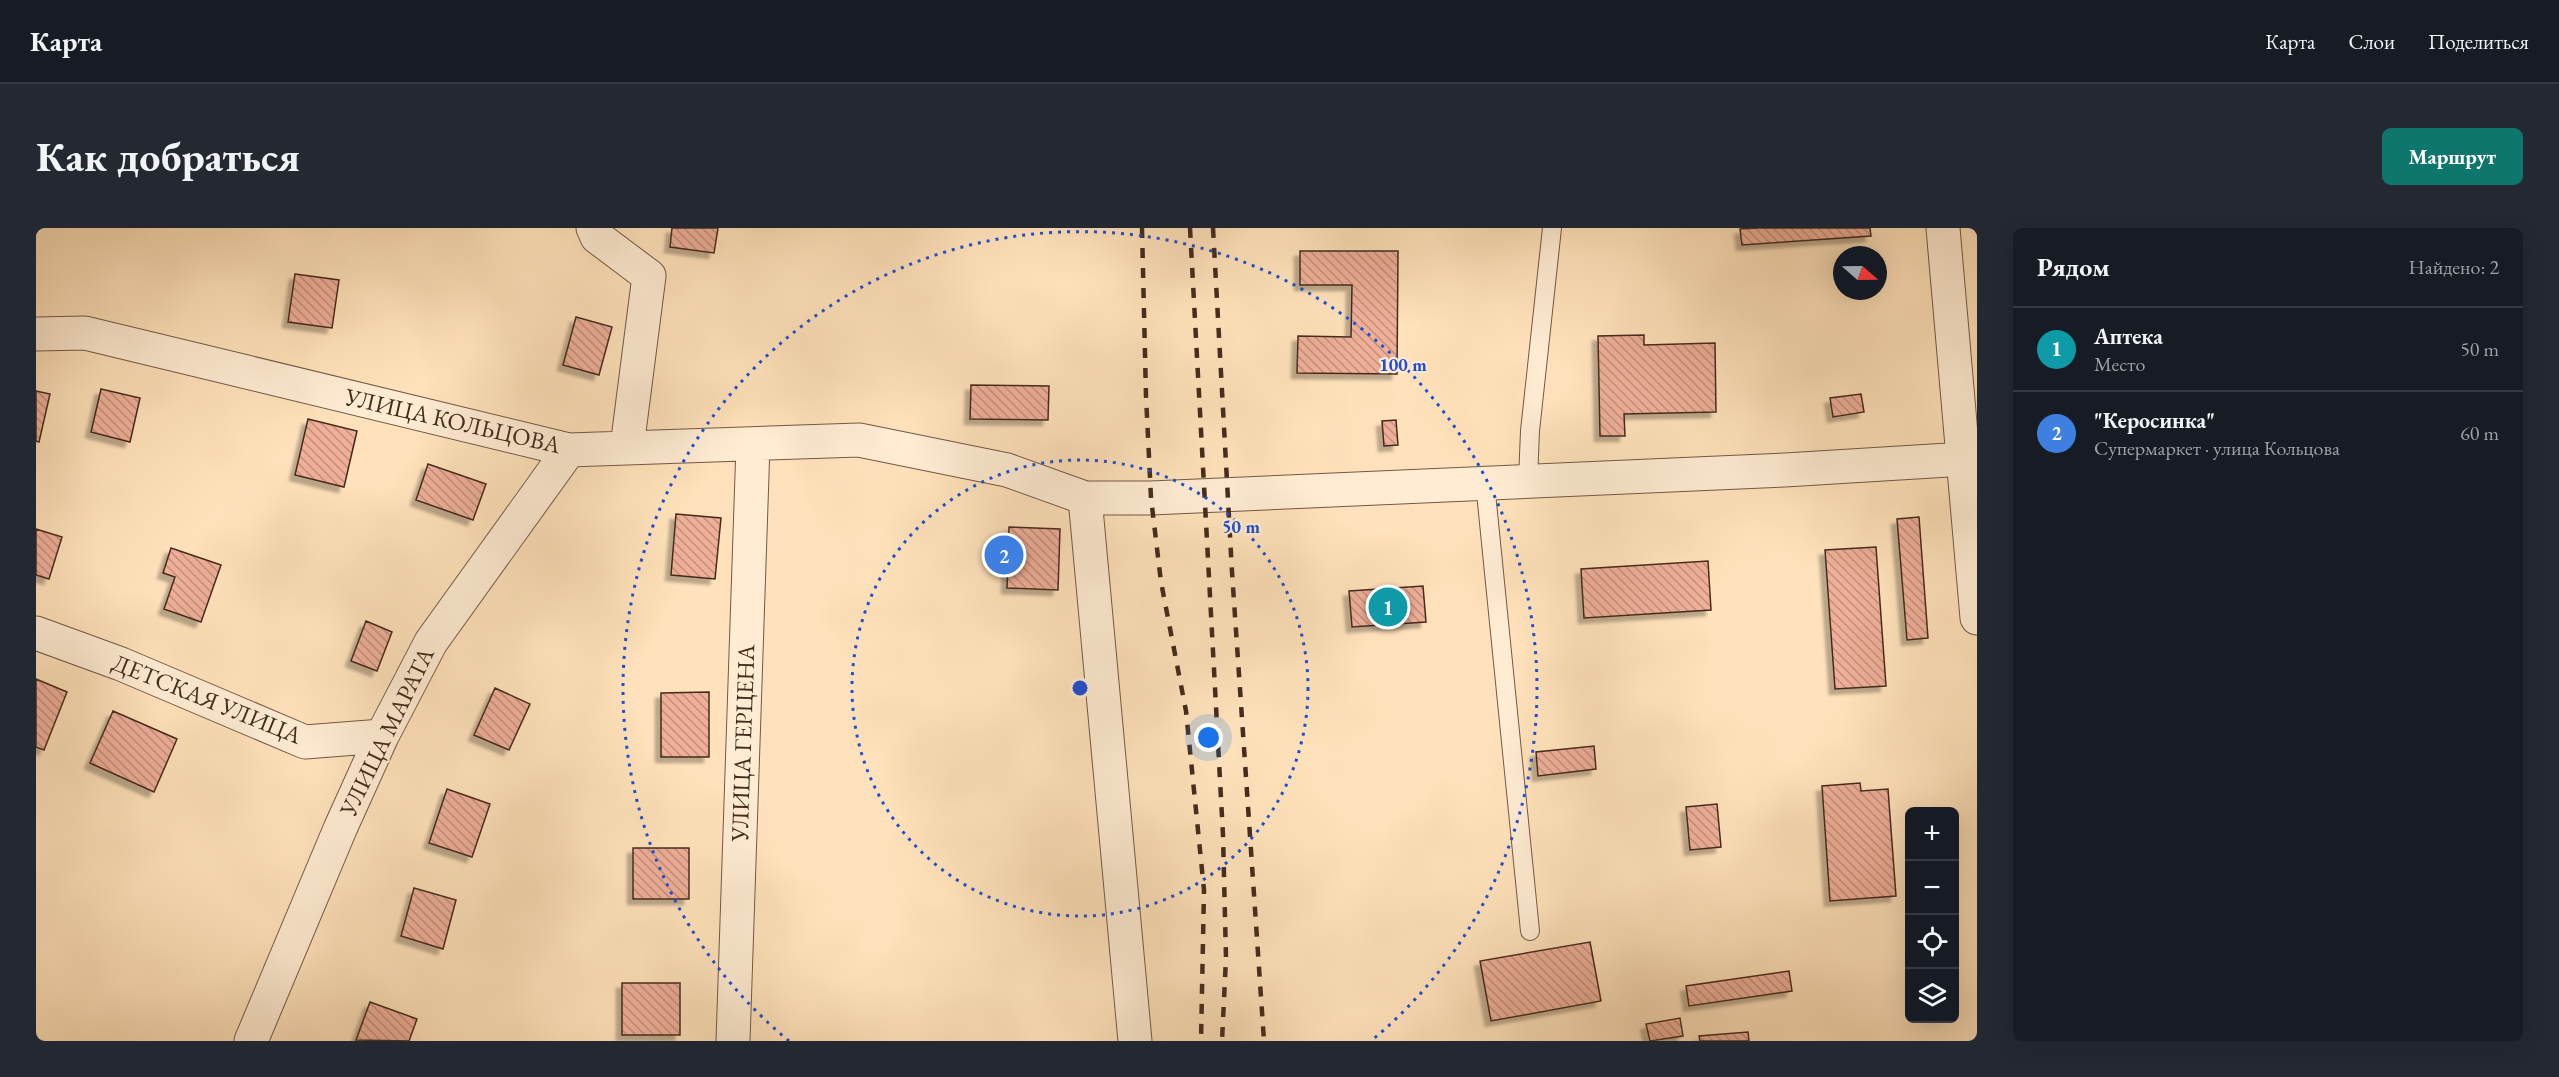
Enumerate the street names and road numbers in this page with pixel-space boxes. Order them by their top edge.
street label: УЛИЦА КОЛЬЦОВА [341,380,564,460]
street label: УЛИЦА МАРАТА [332,642,441,822]
street label: УЛИЦА ГЕРЦЕНА [724,643,761,843]
street label: ДЕТСКАЯ УЛИЦА [108,646,307,751]

